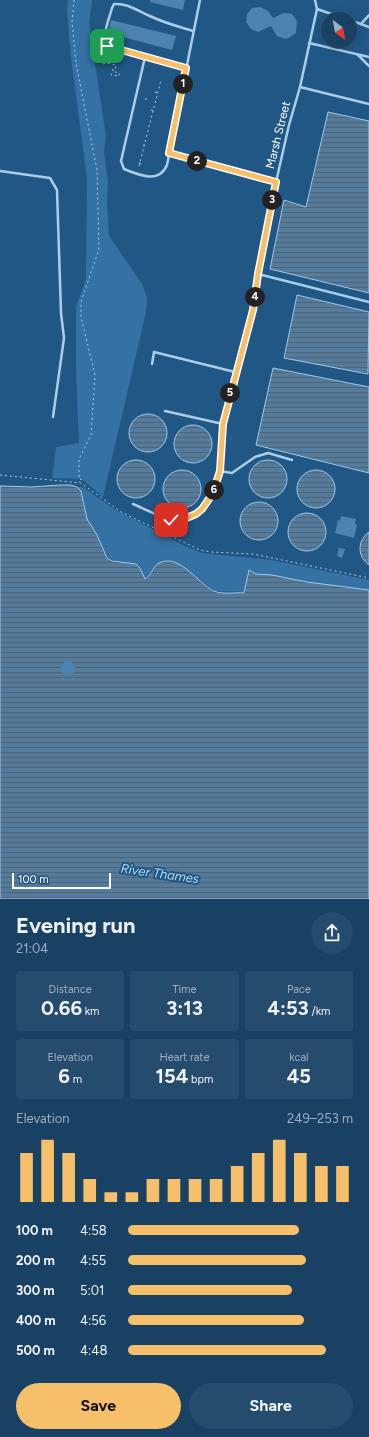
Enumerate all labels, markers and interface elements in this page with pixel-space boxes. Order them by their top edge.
north arrow [321,12,357,48]
map controls [321,12,357,48]
pin [90,29,124,63]
icon: arrive [96,35,118,57]
pin: 1 [173,74,193,94]
text: 1 [181,77,185,90]
street label: Marsh Street [263,99,293,170]
pin: 2 [187,151,207,171]
text: 2 [194,154,200,167]
pin: 3 [262,190,282,210]
text: 3 [269,193,275,206]
pin: 4 [245,287,265,307]
text: 4 [252,290,258,303]
pin: 5 [220,383,240,403]
text: 5 [227,386,233,399]
pin: 6 [204,480,224,500]
text: 6 [211,483,217,496]
pin [154,503,188,537]
icon: check [160,509,182,531]
water label: River Thames [120,861,200,886]
scale bar [12,871,111,890]
text: 100 m [18,873,49,886]
text: Evening run [16,912,136,939]
button: share [311,912,353,954]
text: 21:04 [16,941,48,956]
text: Distance [49,983,92,996]
text: Time [172,983,196,996]
text: Pace [287,983,311,996]
text: 0.66 [41,996,82,1020]
text: 3:13 [166,996,203,1020]
text: 4:53 [267,996,309,1020]
text: km [82,1005,99,1018]
text: /km [309,1005,330,1018]
text: Elevation [48,1051,93,1064]
text: Heart rate [160,1051,209,1064]
text: kcal [289,1051,308,1064]
text: 6 [58,1064,70,1088]
text: 154 [156,1064,188,1088]
text: 45 [287,1064,311,1088]
text: m [70,1073,82,1086]
text: bpm [188,1073,213,1086]
text: Elevation [16,1111,69,1126]
text: 249–253 m [287,1111,353,1126]
text: 100 m [16,1223,53,1238]
text: 4:58 [80,1223,107,1238]
text: 200 m [16,1253,55,1268]
text: 4:55 [80,1253,106,1268]
text: 300 m [16,1283,55,1298]
text: 5:01 [80,1283,104,1298]
text: 400 m [16,1313,56,1328]
text: 4:56 [80,1313,106,1328]
text: 500 m [16,1343,55,1358]
text: 4:48 [80,1343,107,1358]
button: Save [16,1383,181,1429]
button: Share [189,1383,353,1429]

